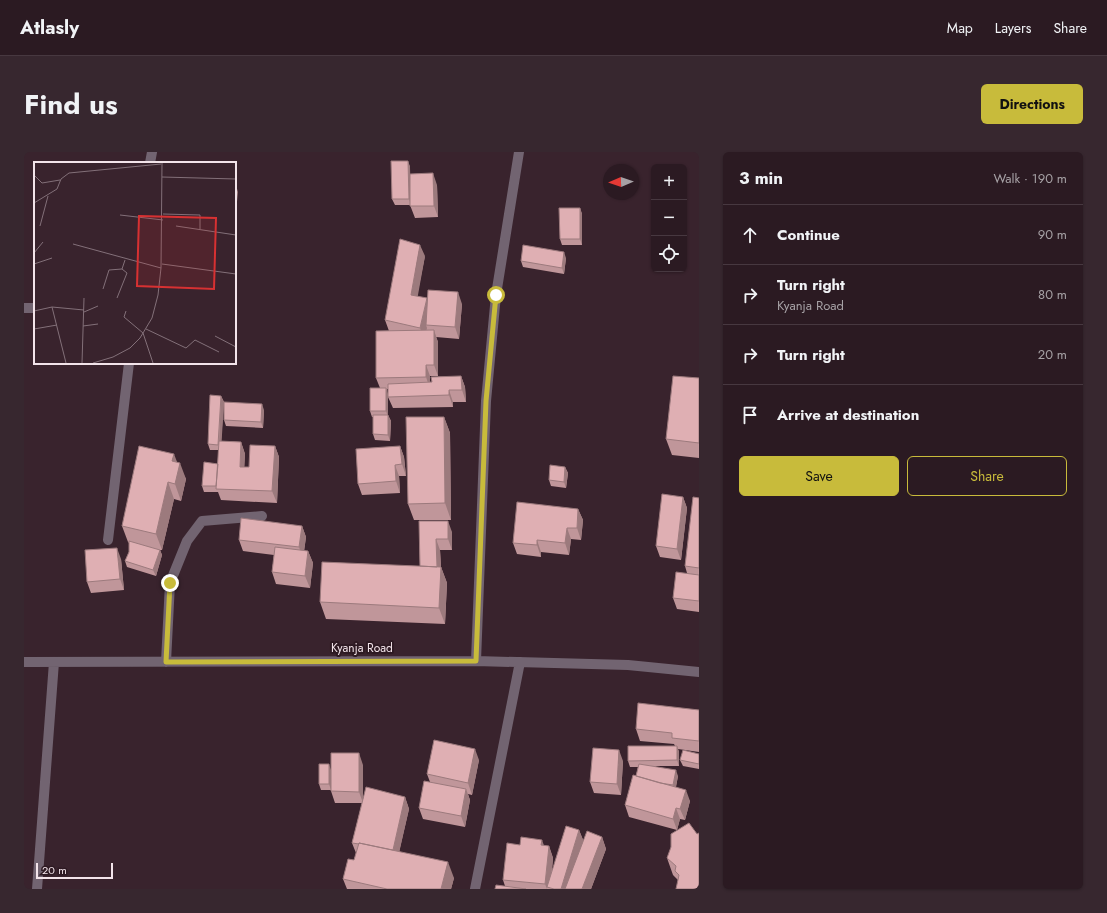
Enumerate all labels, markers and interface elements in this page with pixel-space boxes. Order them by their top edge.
text: Atlasly [20,14,79,41]
text: Map [947,18,973,38]
text: Layers [995,18,1031,38]
text: Share [1053,18,1087,38]
text: Find us [24,84,118,125]
button: Directions [981,84,1083,124]
inset map [34,162,236,364]
north arrow [603,164,639,200]
map controls [651,164,687,272]
button: + [651,164,687,200]
text: 3 min [739,166,783,190]
text: Walk · 190 m [994,169,1067,188]
button: − [651,200,687,236]
icon: ahead [739,224,761,246]
text: Continue [777,224,840,246]
text: 90 m [1038,225,1067,244]
button: locate [651,236,687,272]
text: Turn right [777,274,845,296]
icon: right [739,284,761,306]
text: 80 m [1038,285,1067,304]
route start [487,286,505,304]
text: Kyanja Road [777,296,844,315]
icon: right [739,344,761,366]
text: Turn right [777,344,845,366]
text: 20 m [1038,345,1067,364]
icon: arrive [739,404,761,426]
text: Arrive at destination [777,404,919,426]
button: Save [739,456,899,496]
button: Share [907,456,1067,496]
route end [161,574,179,592]
street label: Kyanja Road [331,639,393,657]
scale bar [36,861,113,880]
text: 20 m [42,862,67,878]

